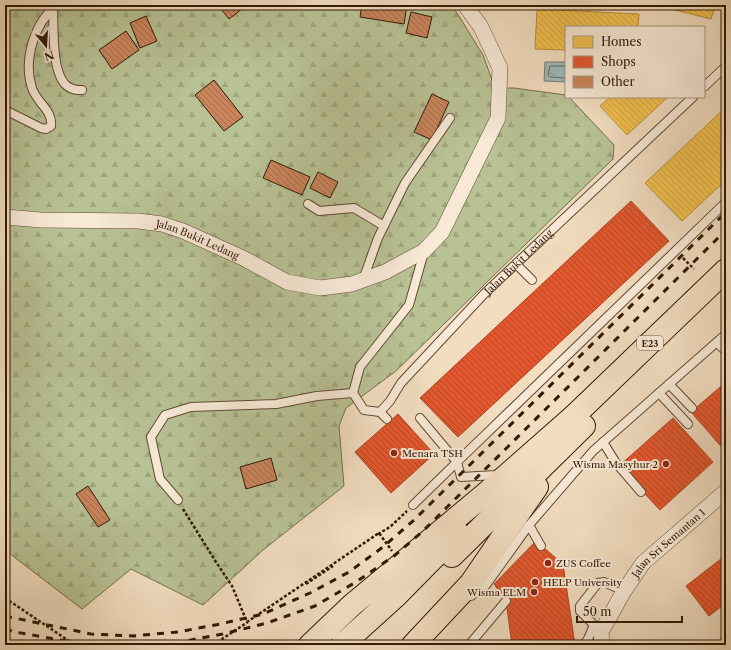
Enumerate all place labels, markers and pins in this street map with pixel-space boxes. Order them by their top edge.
place label: Menara TSH [402,447,463,460]
marker: Menara TSH [389,448,399,458]
place label: Wisma Masyhur 2 [572,458,658,471]
marker: Wisma Masyhur 2 [661,459,671,469]
place label: ZUS Coffee [556,557,611,570]
marker: ZUS Coffee [543,558,553,568]
place label: HELP University [543,576,623,589]
marker: HELP University [530,577,540,587]
place label: Wisma ELM [466,586,526,599]
marker: Wisma ELM [529,587,539,597]

